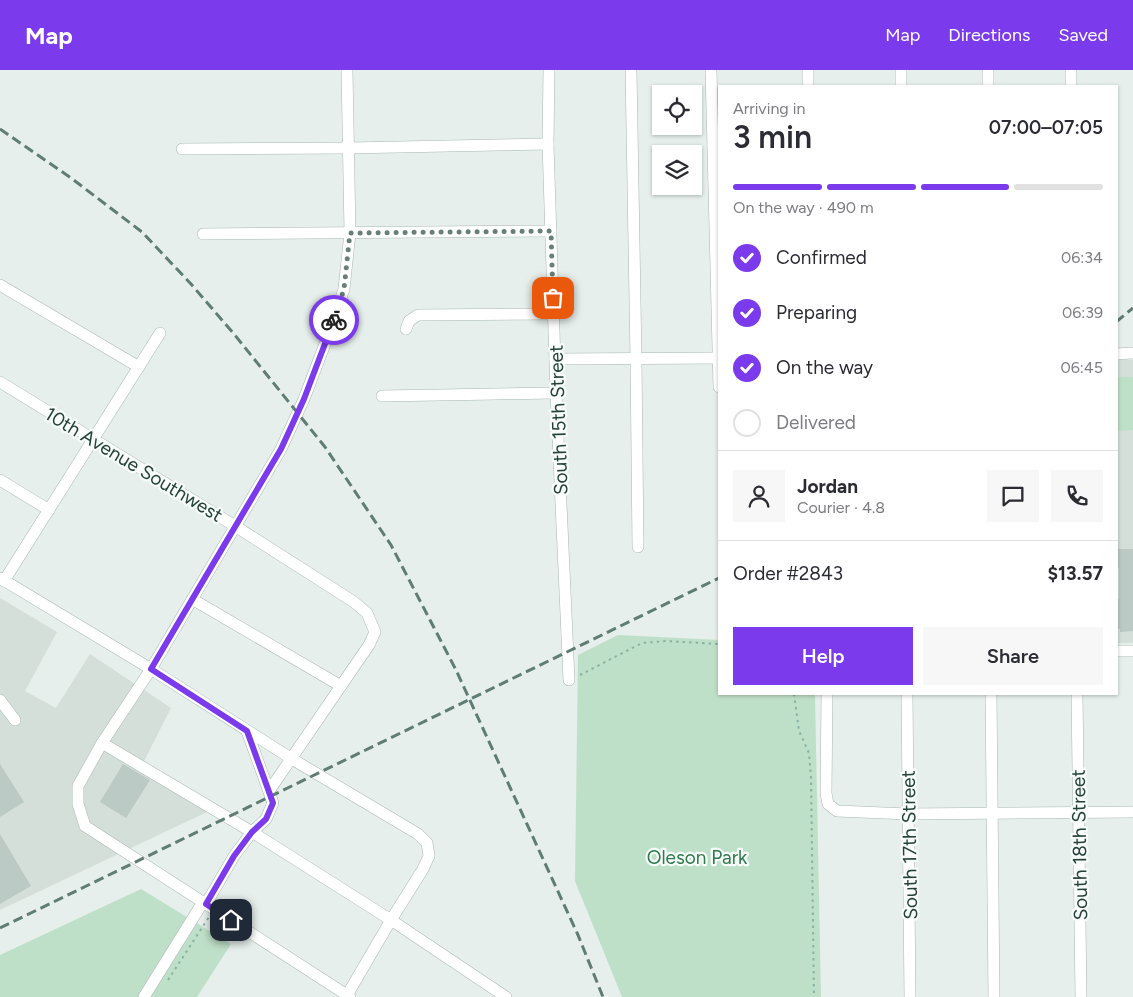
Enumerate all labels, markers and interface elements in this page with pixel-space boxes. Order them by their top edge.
text: Map [25,21,73,50]
text: Map [885,24,920,46]
text: Directions [948,24,1030,46]
text: Saved [1058,24,1108,46]
map controls [652,85,702,195]
button: locate [652,85,702,135]
text: Arriving in [733,99,805,118]
text: 07:00–07:05 [989,116,1103,139]
text: 3 min [733,118,812,156]
button: layers [652,145,702,195]
text: On the way · 490 m [733,198,874,217]
icon: check [733,244,761,272]
text: Confirmed [776,246,867,269]
text: 06:34 [1061,248,1103,267]
pin [532,277,574,319]
icon: bag [539,284,567,312]
courier [309,295,359,345]
icon: check [733,299,761,327]
text: Preparing [776,301,857,324]
text: 06:39 [1062,303,1103,322]
icon: bike [320,306,348,334]
street label: South 15th Street [544,345,573,495]
icon: check [733,354,761,382]
text: On the way [776,356,873,379]
text: 06:45 [1061,358,1103,377]
street label: 10th Avenue Southwest [41,402,227,527]
text: Delivered [776,411,856,434]
button: person [733,470,785,522]
button: chat [987,470,1039,522]
button: phone [1051,470,1103,522]
text: Jordan [797,475,858,498]
text: Courier · 4.8 [797,498,885,517]
text: Order #2843 [733,562,843,585]
text: $13.57 [1048,562,1103,585]
button: Help [733,627,913,685]
button: Share [923,627,1103,685]
street label: South 18th Street [1067,769,1092,921]
street label: South 17th Street [897,770,922,920]
park label: Oleson Park [647,846,748,869]
pin [210,899,252,941]
icon: home [217,906,245,934]

